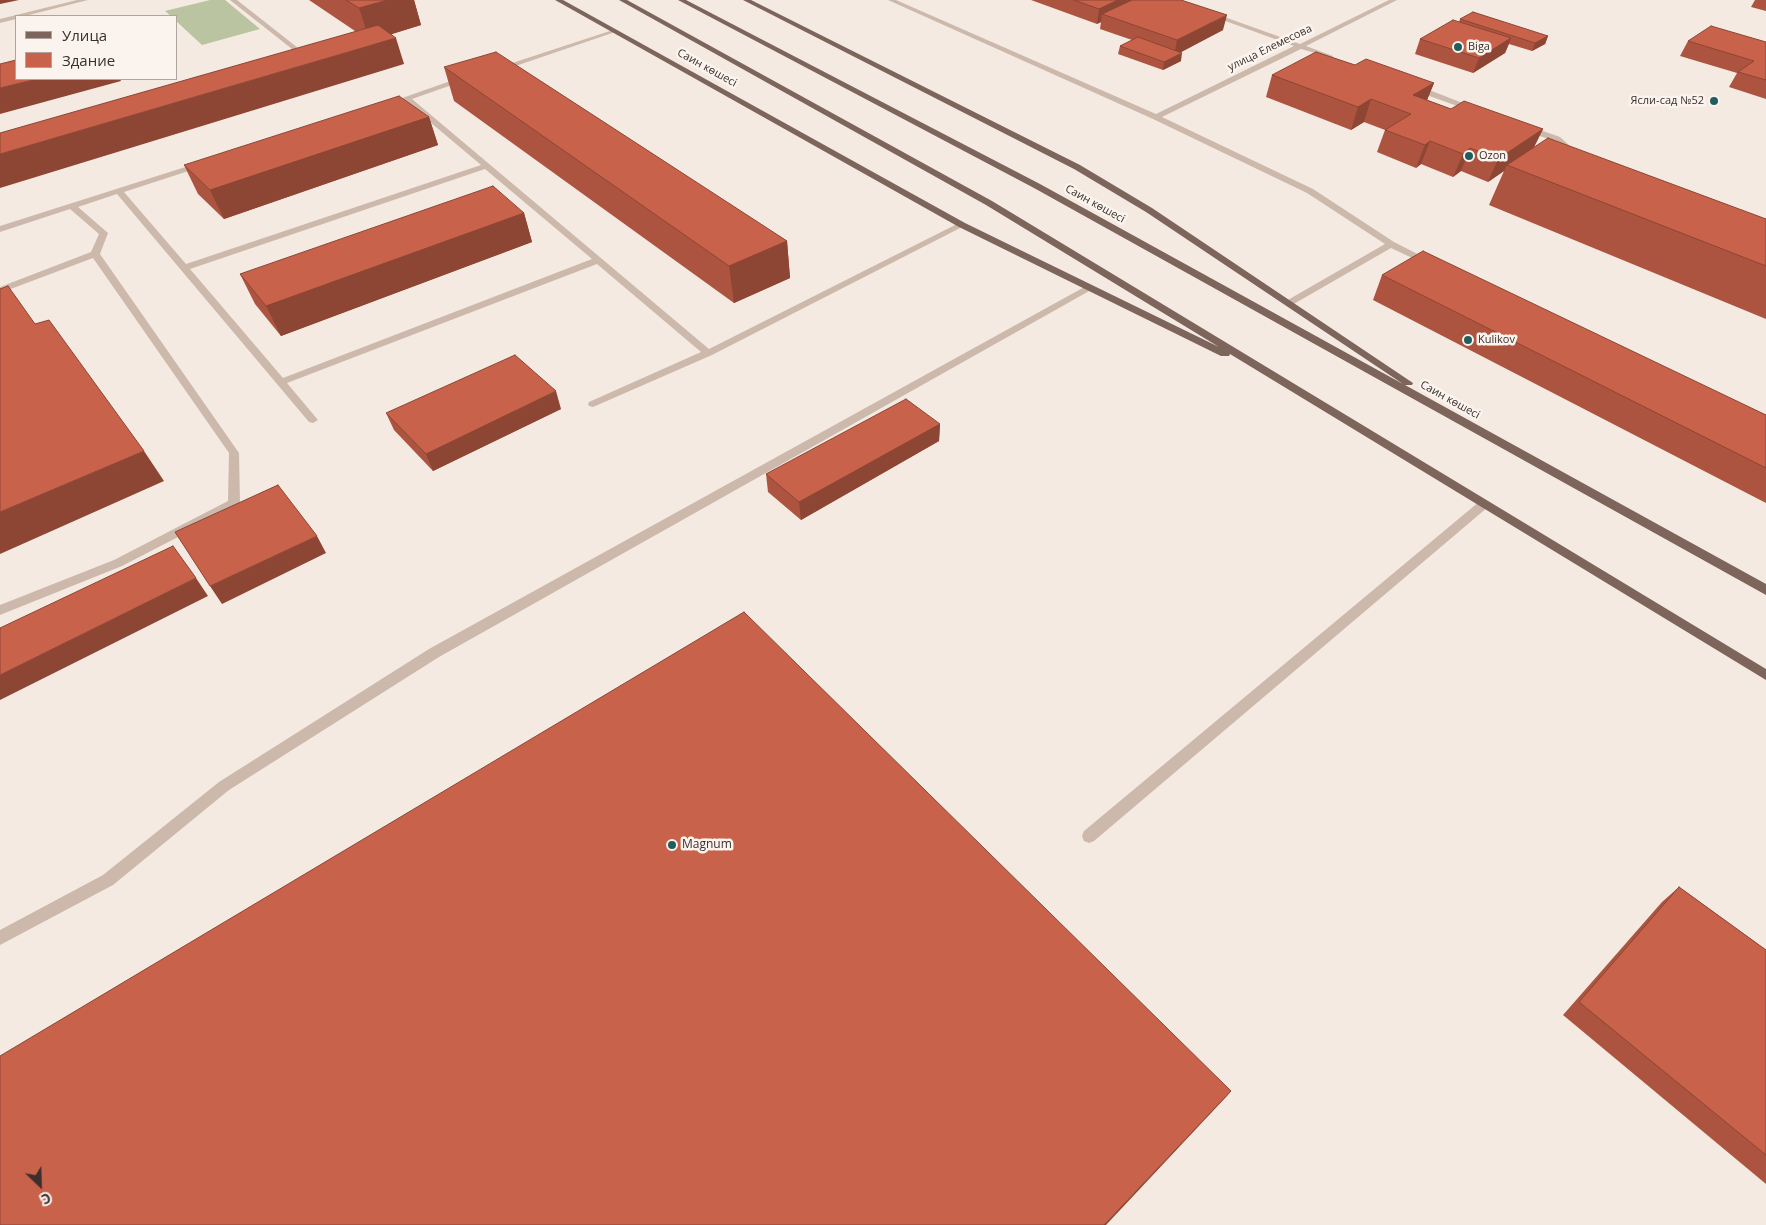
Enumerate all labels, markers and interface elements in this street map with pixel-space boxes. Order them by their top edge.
legend [15,15,178,80]
street label: улица Елемесова [1226,22,1314,74]
text: Улица [62,25,107,45]
place label: Biga [1468,40,1490,54]
marker: Biga [1452,41,1464,53]
street label: Саин көшесі [675,46,739,90]
text: Здание [62,50,115,70]
place label: Ясли-сад №52 [1631,94,1704,108]
marker: Ясли-сад №52 [1708,95,1720,107]
place label: Ozon [1479,149,1506,163]
marker: Ozon [1463,150,1475,162]
street label: Саин көшесі [1063,182,1127,226]
place label: Kulikov [1478,333,1515,347]
marker: Kulikov [1462,334,1474,346]
street label: Саин көшесі [1418,378,1482,422]
place label: Magnum [682,838,732,852]
marker: Magnum [666,839,678,851]
north arrow [15,1160,65,1210]
text: С [38,1189,54,1210]

